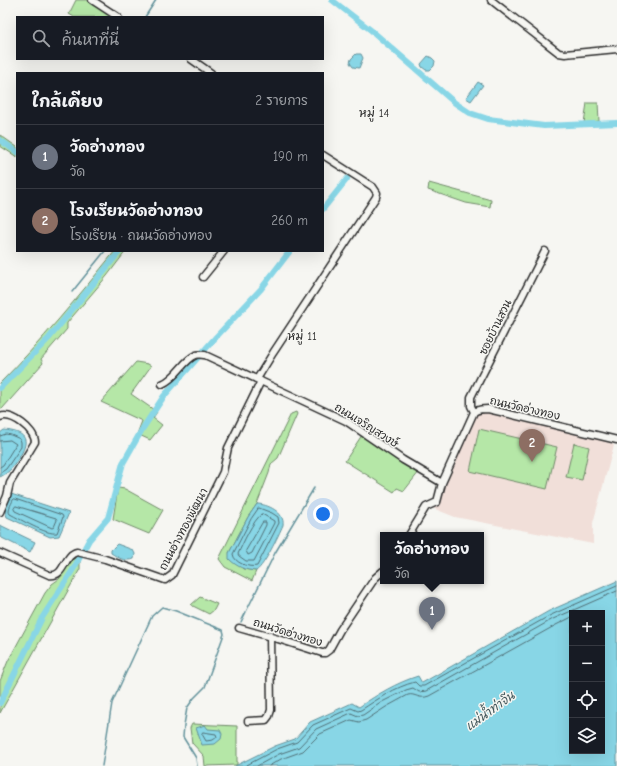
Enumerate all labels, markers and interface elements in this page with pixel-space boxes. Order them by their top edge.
search box [16,16,324,60]
icon: search [30,27,52,49]
text: ค้นหาที่นี่ [62,31,119,49]
text: ใกล้เคียง [32,92,103,111]
text: 2 รายการ [255,93,308,108]
district label: หมู่ 14 [359,105,390,122]
text: วัดอ่างทอง [70,138,145,156]
text: 1 [42,149,48,164]
text: 190 m [273,149,308,164]
text: วัด [70,164,85,179]
text: โรงเรียนวัดอ่างทอง [70,202,203,220]
text: 2 [42,213,48,228]
text: 260 m [271,213,308,228]
text: โรงเรียน · ถนนวัดอ่างทอง [70,228,212,243]
street label: ซอยบ้านสวน [476,296,515,357]
district label: หมู่ 11 [287,328,317,345]
street label: ถนนวัดอ่างทอง [489,392,562,423]
street label: ถนนเจริญสวงษ์ [332,399,403,451]
pin: 2 [519,429,545,462]
street label: ถนนอ่างทองพัฒนา [155,485,211,573]
your location [313,504,333,524]
popup [380,532,484,584]
text: วัดอ่างทอง [395,540,469,558]
text: วัด [395,566,410,581]
pin: 1 [419,597,445,630]
map controls [569,610,605,754]
button: + [569,610,605,646]
street label: ถนนวัดอ่างทอง [252,614,325,649]
button: − [569,646,605,682]
button: locate [569,682,605,718]
water label: แม่น้ำท่าจีน [460,685,518,733]
button: layers [569,718,605,754]

